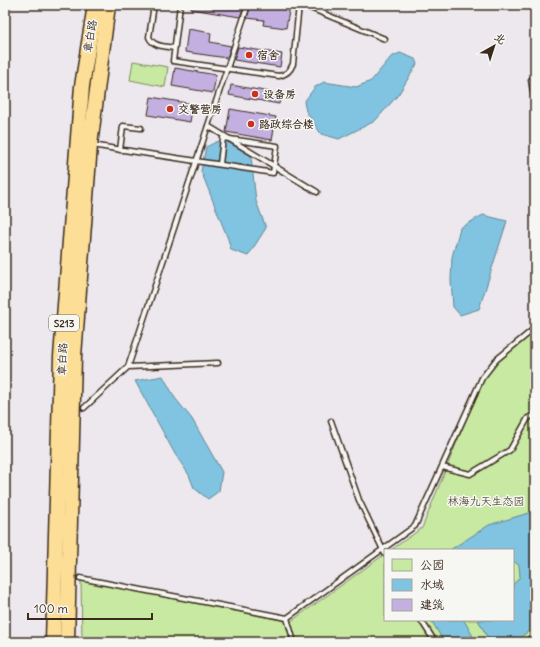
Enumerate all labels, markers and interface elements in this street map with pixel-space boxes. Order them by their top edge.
street label: 章白路 [81,19,99,53]
north arrow [474,26,514,66]
text: 北 [492,29,509,47]
place label: 宿舍 [257,48,279,62]
marker: 宿舍 [244,50,254,60]
place label: 设备房 [263,87,296,101]
marker: 设备房 [250,89,260,99]
place label: 交警营房 [178,102,222,116]
marker: 交警营房 [165,104,175,114]
place label: 路政综合楼 [259,117,314,131]
marker: 路政综合楼 [246,119,256,129]
road number: S213 [49,315,79,331]
street label: 章白路 [54,342,70,376]
park label: 林海九天生态园 [448,494,525,508]
legend [384,549,514,621]
text: 公园 [420,557,444,572]
text: 水域 [420,577,444,592]
scale bar [28,595,152,621]
text: 建筑 [420,597,444,612]
text: 100 m [34,601,68,616]

